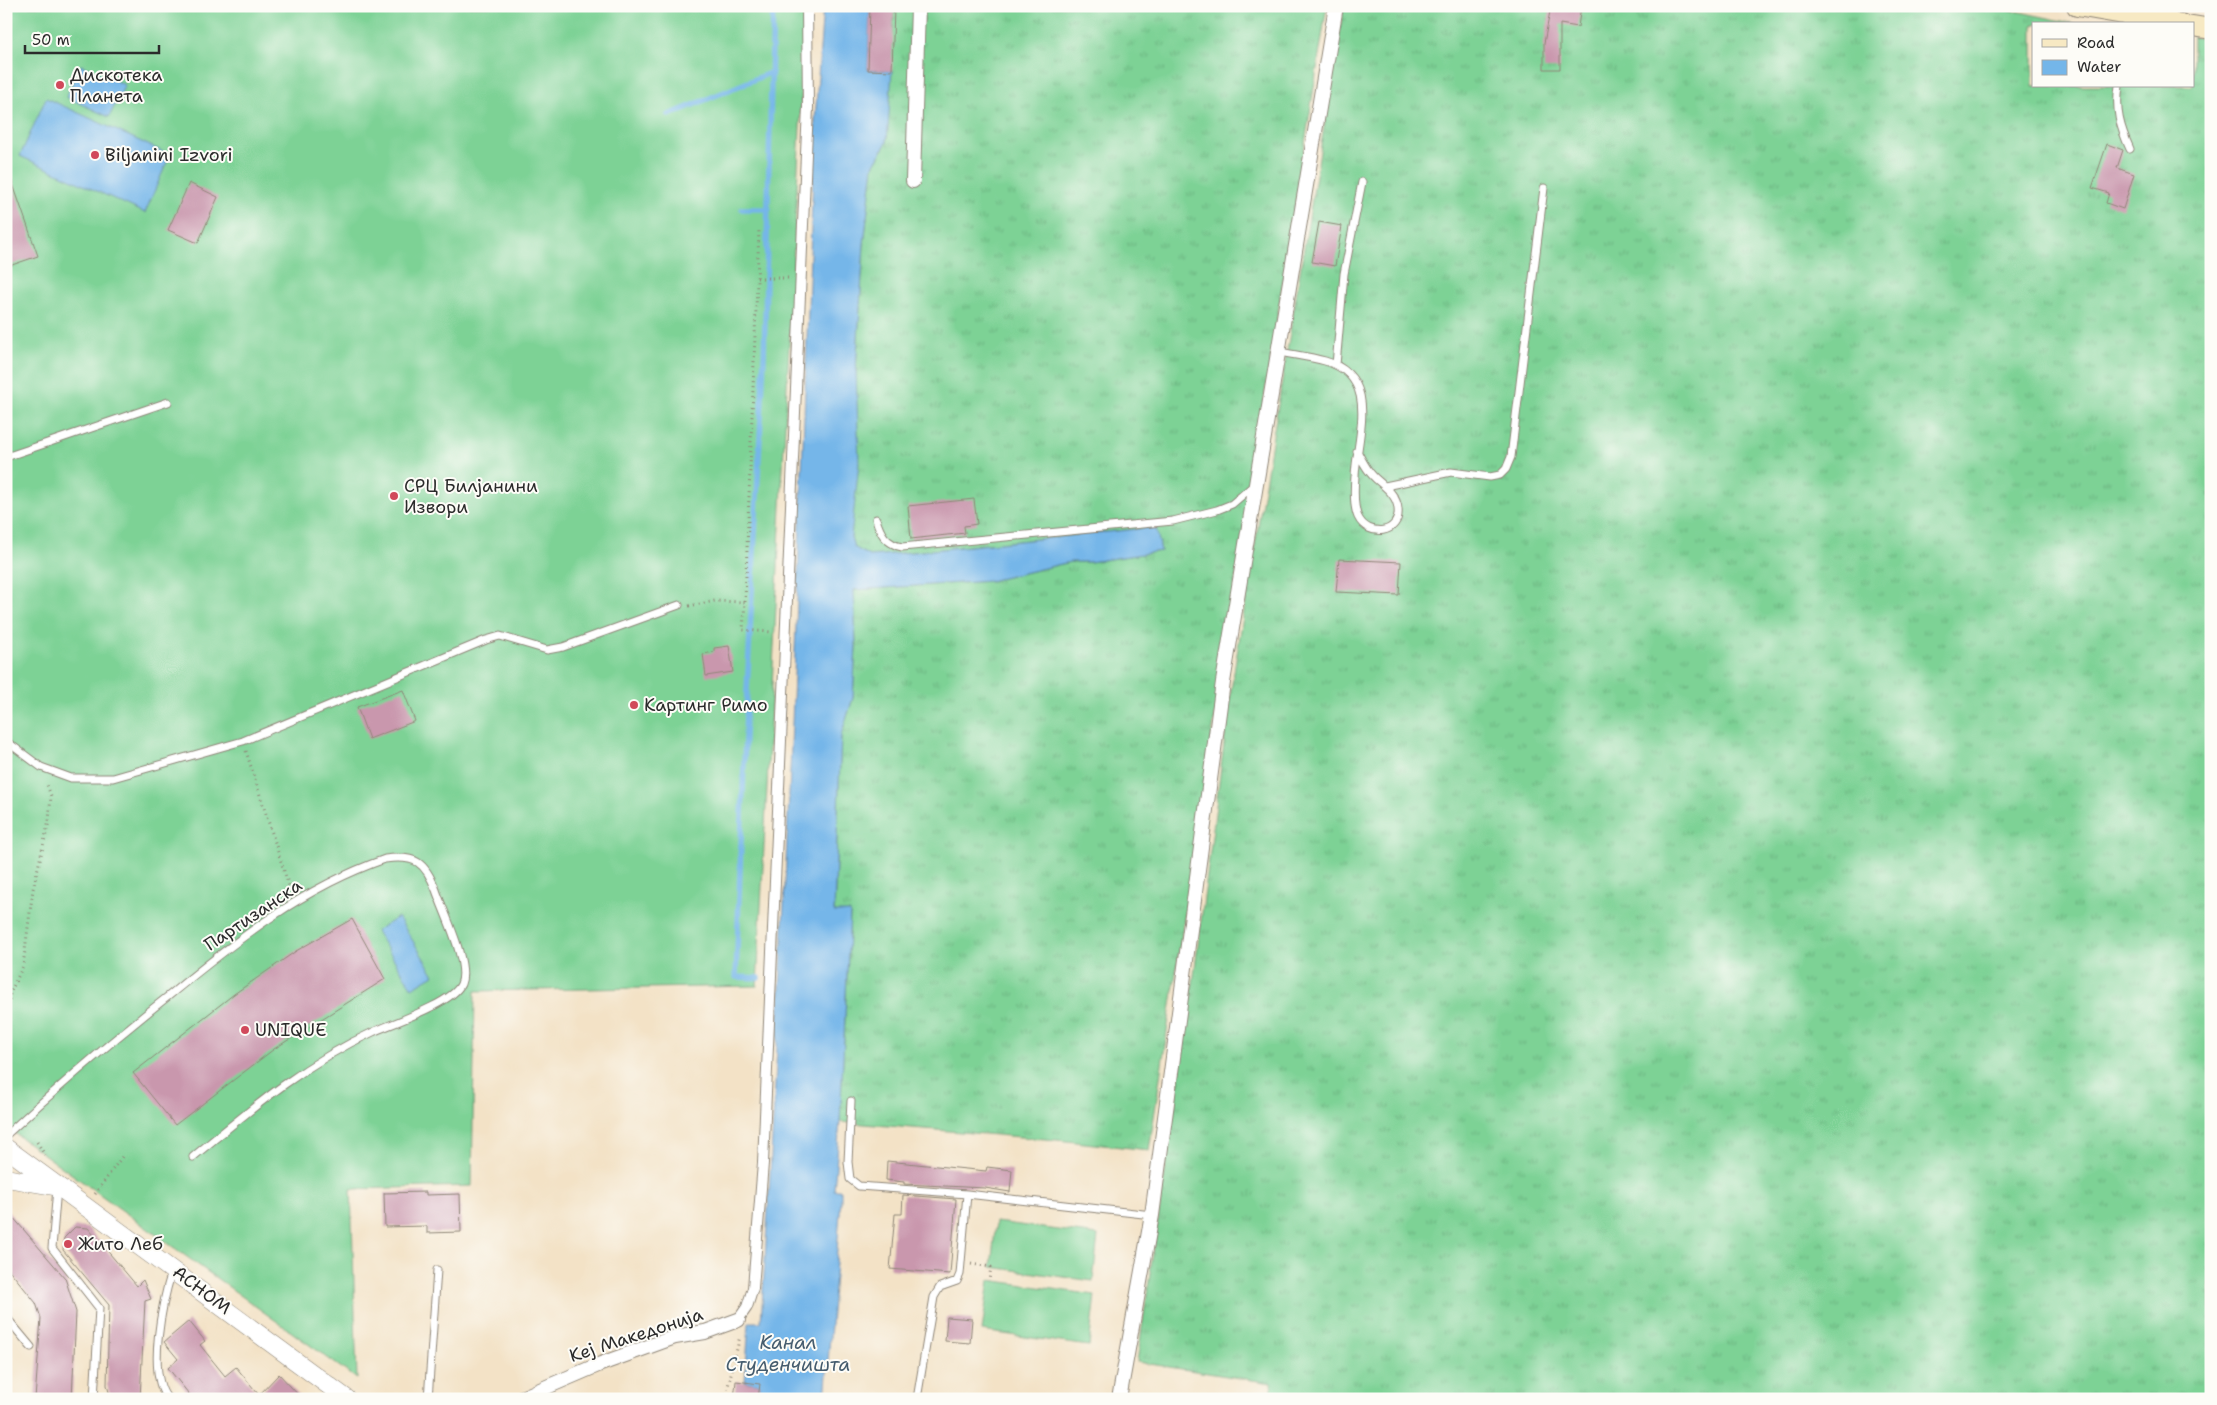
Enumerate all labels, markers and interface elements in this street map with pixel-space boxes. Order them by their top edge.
scale bar [25,22,159,54]
legend [2032,22,2194,88]
text: 50 m [32,30,70,50]
text: Road [2077,33,2115,53]
text: Water [2077,57,2121,77]
place label: Дискотека Планета [70,63,162,108]
marker: Дискотека Планета [54,79,66,91]
place label: Biljanini Izvori [105,143,233,167]
marker: Biljanini Izvori [89,149,101,161]
place label: СРЦ Билјанини Извори [404,474,538,519]
marker: СРЦ Билјанини Извори [388,490,400,502]
place label: Картинг Римо [644,693,768,717]
marker: Картинг Римо [628,699,640,711]
street label: Партизанска [199,873,307,957]
place label: UNIQUE [255,1018,326,1042]
marker: UNIQUE [239,1024,251,1036]
place label: Жито Леб [78,1232,163,1256]
marker: Жито Леб [62,1238,74,1250]
street label: АСНОМ [168,1260,236,1320]
street label: Кеј Македонија [566,1302,706,1368]
water label: Канал Студенчишта [726,1330,850,1377]

